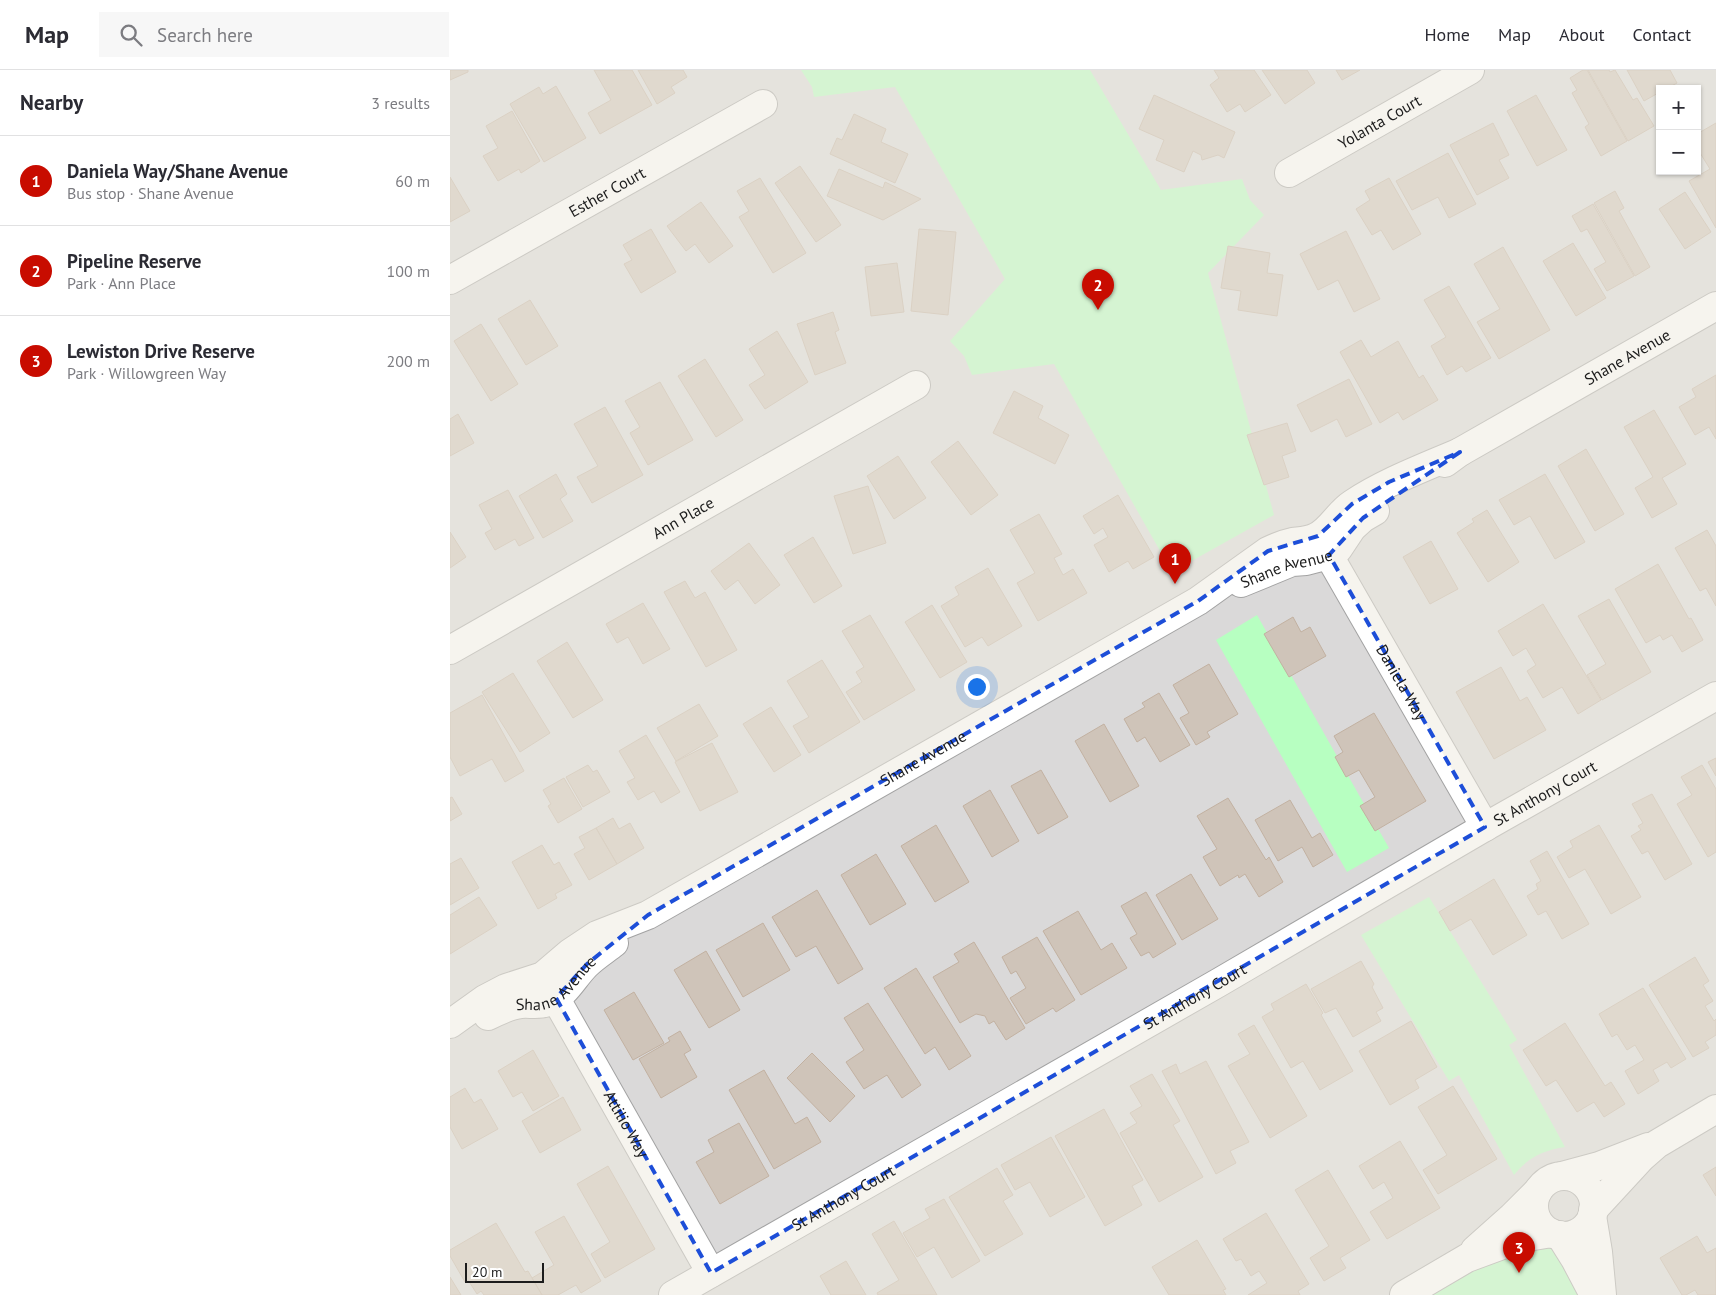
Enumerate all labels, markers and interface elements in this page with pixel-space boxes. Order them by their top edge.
search box [99,12,449,57]
text: Map [25,19,69,50]
icon: search [117,21,145,49]
text: Search here [157,23,253,47]
text: Home [1424,23,1470,46]
text: Map [1498,23,1531,46]
text: About [1559,23,1605,46]
text: Contact [1633,23,1691,46]
map controls [1656,85,1701,175]
button: + [1656,85,1701,130]
text: Nearby [20,89,83,116]
street label: Yolanta Court [1334,90,1425,153]
text: 3 results [371,93,430,113]
button: − [1656,130,1701,175]
text: Daniela Way/Shane Avenue [67,159,288,183]
street label: Esther Court [565,162,649,221]
text: 1 [31,171,41,191]
text: 60 m [395,171,430,191]
text: Bus stop · Shane Avenue [67,183,234,203]
text: Pipeline Reserve [67,249,202,273]
text: 2 [31,261,41,281]
text: 100 m [387,261,430,281]
pin: 2 [1082,269,1114,310]
text: Park · Ann Place [67,273,176,293]
street label: Shane Avenue [1581,324,1674,389]
text: Lewiston Drive Reserve [67,339,255,363]
text: 3 [31,351,41,371]
text: 200 m [387,351,430,371]
text: Park · Willowgreen Way [67,363,226,383]
street label: Ann Place [649,492,717,543]
pin: 1 [1159,543,1191,584]
street label: Shane Avenue [1237,545,1334,592]
street label: Daniela Way [1372,641,1432,724]
your location [964,674,990,700]
street label: Shane Avenue [876,726,970,790]
street label: St Anthony Court [1490,756,1601,830]
street label: Shane Avenue [515,951,600,1015]
street label: St Anthony Court [1139,959,1250,1034]
street label: Attilio Way [600,1087,654,1161]
street label: St Anthony Court [788,1160,899,1235]
pin: 3 [1503,1232,1535,1273]
scale bar [465,1260,544,1283]
text: 20 m [472,1263,502,1281]

